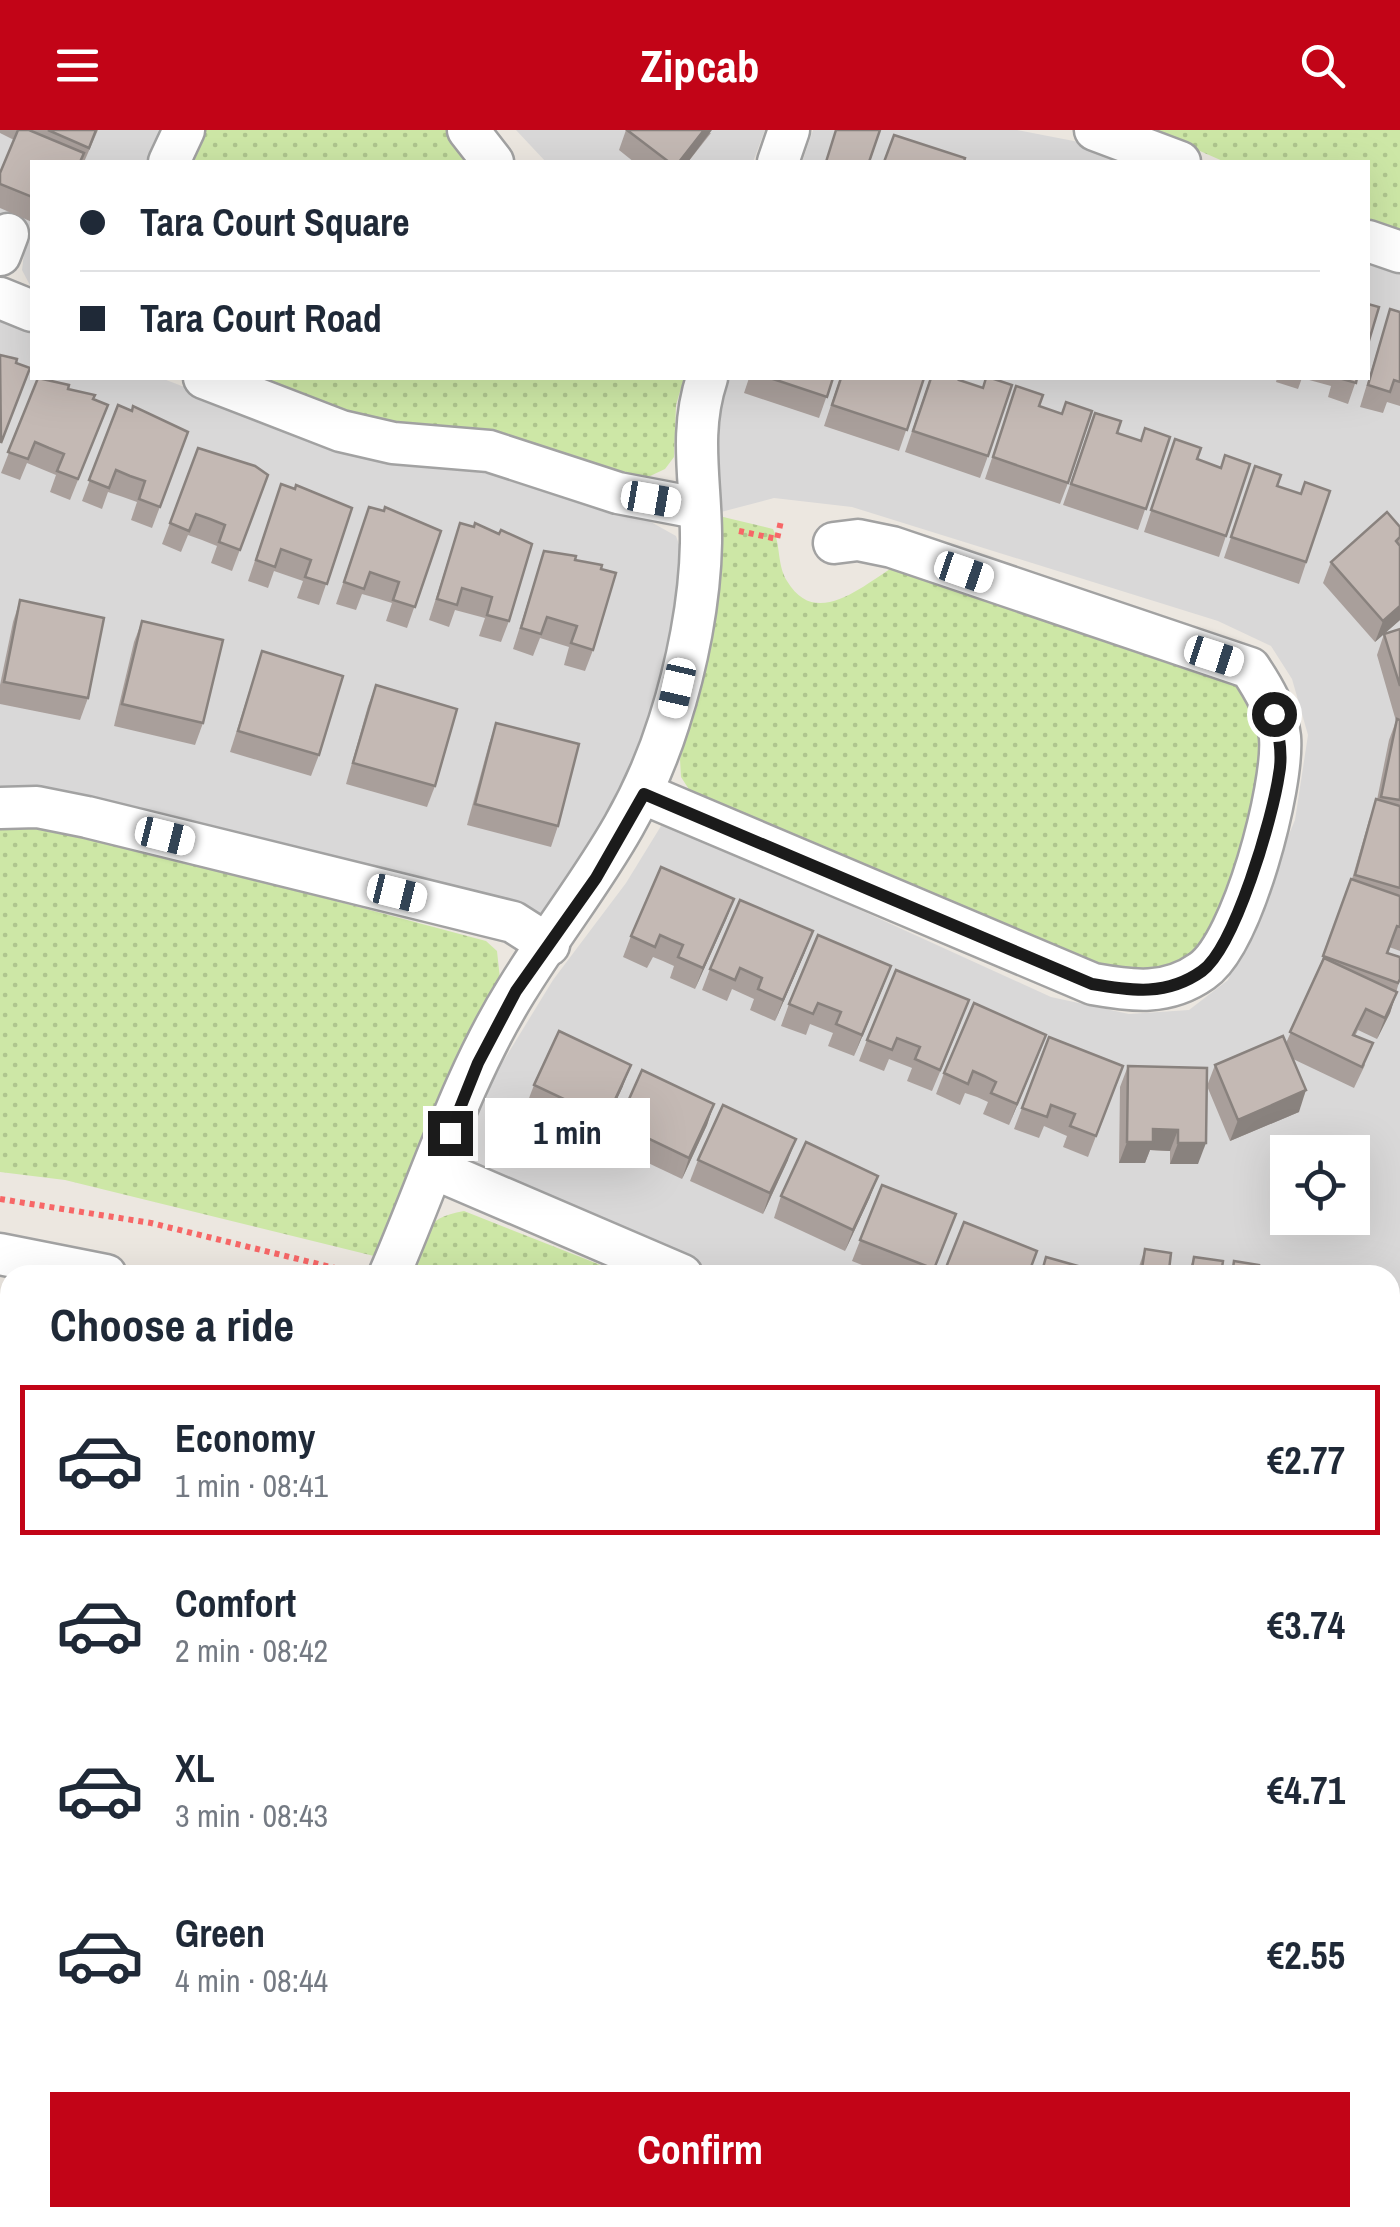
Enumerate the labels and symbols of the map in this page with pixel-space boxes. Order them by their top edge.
car [619,479,683,519]
car [931,548,997,596]
car [1181,632,1247,680]
car [656,655,698,721]
route start [1252,692,1297,737]
car [132,814,198,858]
car [364,871,430,915]
callout: 1 min [485,1098,650,1168]
route end [428,1111,473,1156]

